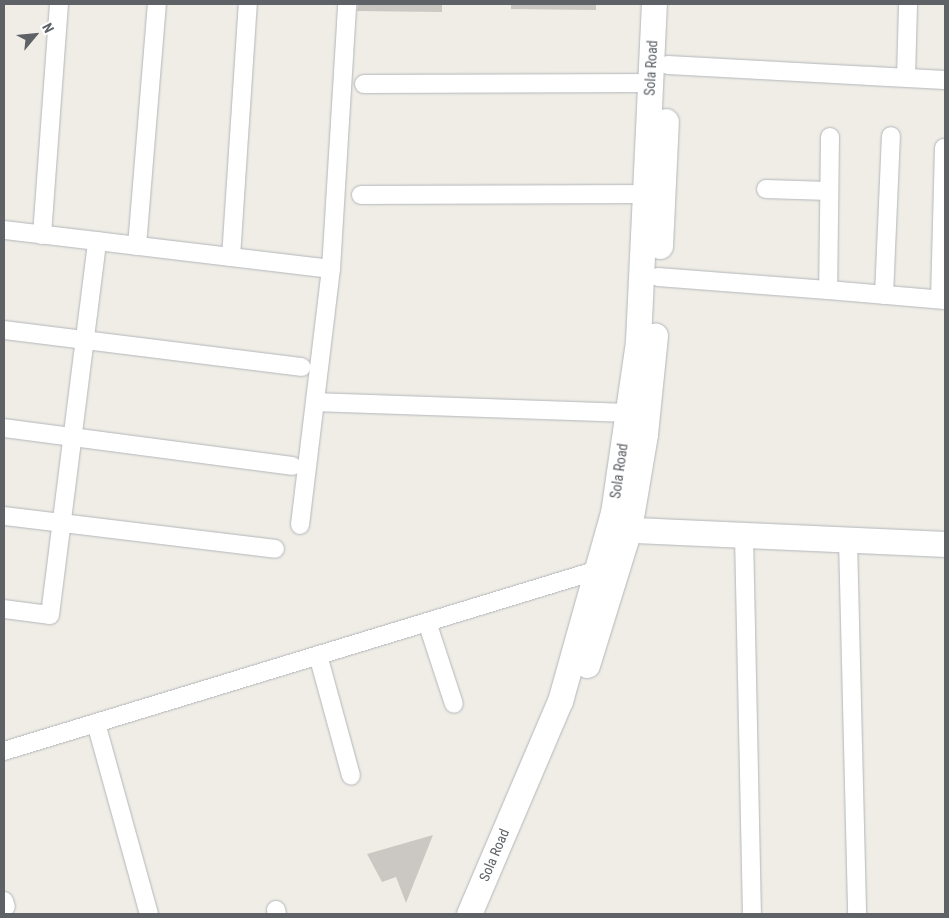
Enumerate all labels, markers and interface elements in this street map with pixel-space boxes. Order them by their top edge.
north arrow [10,10,60,60]
text: N [39,20,57,35]
street label: Sola Road [641,40,661,96]
street label: Sola Road [607,442,631,500]
street label: Sola Road [475,826,513,884]

